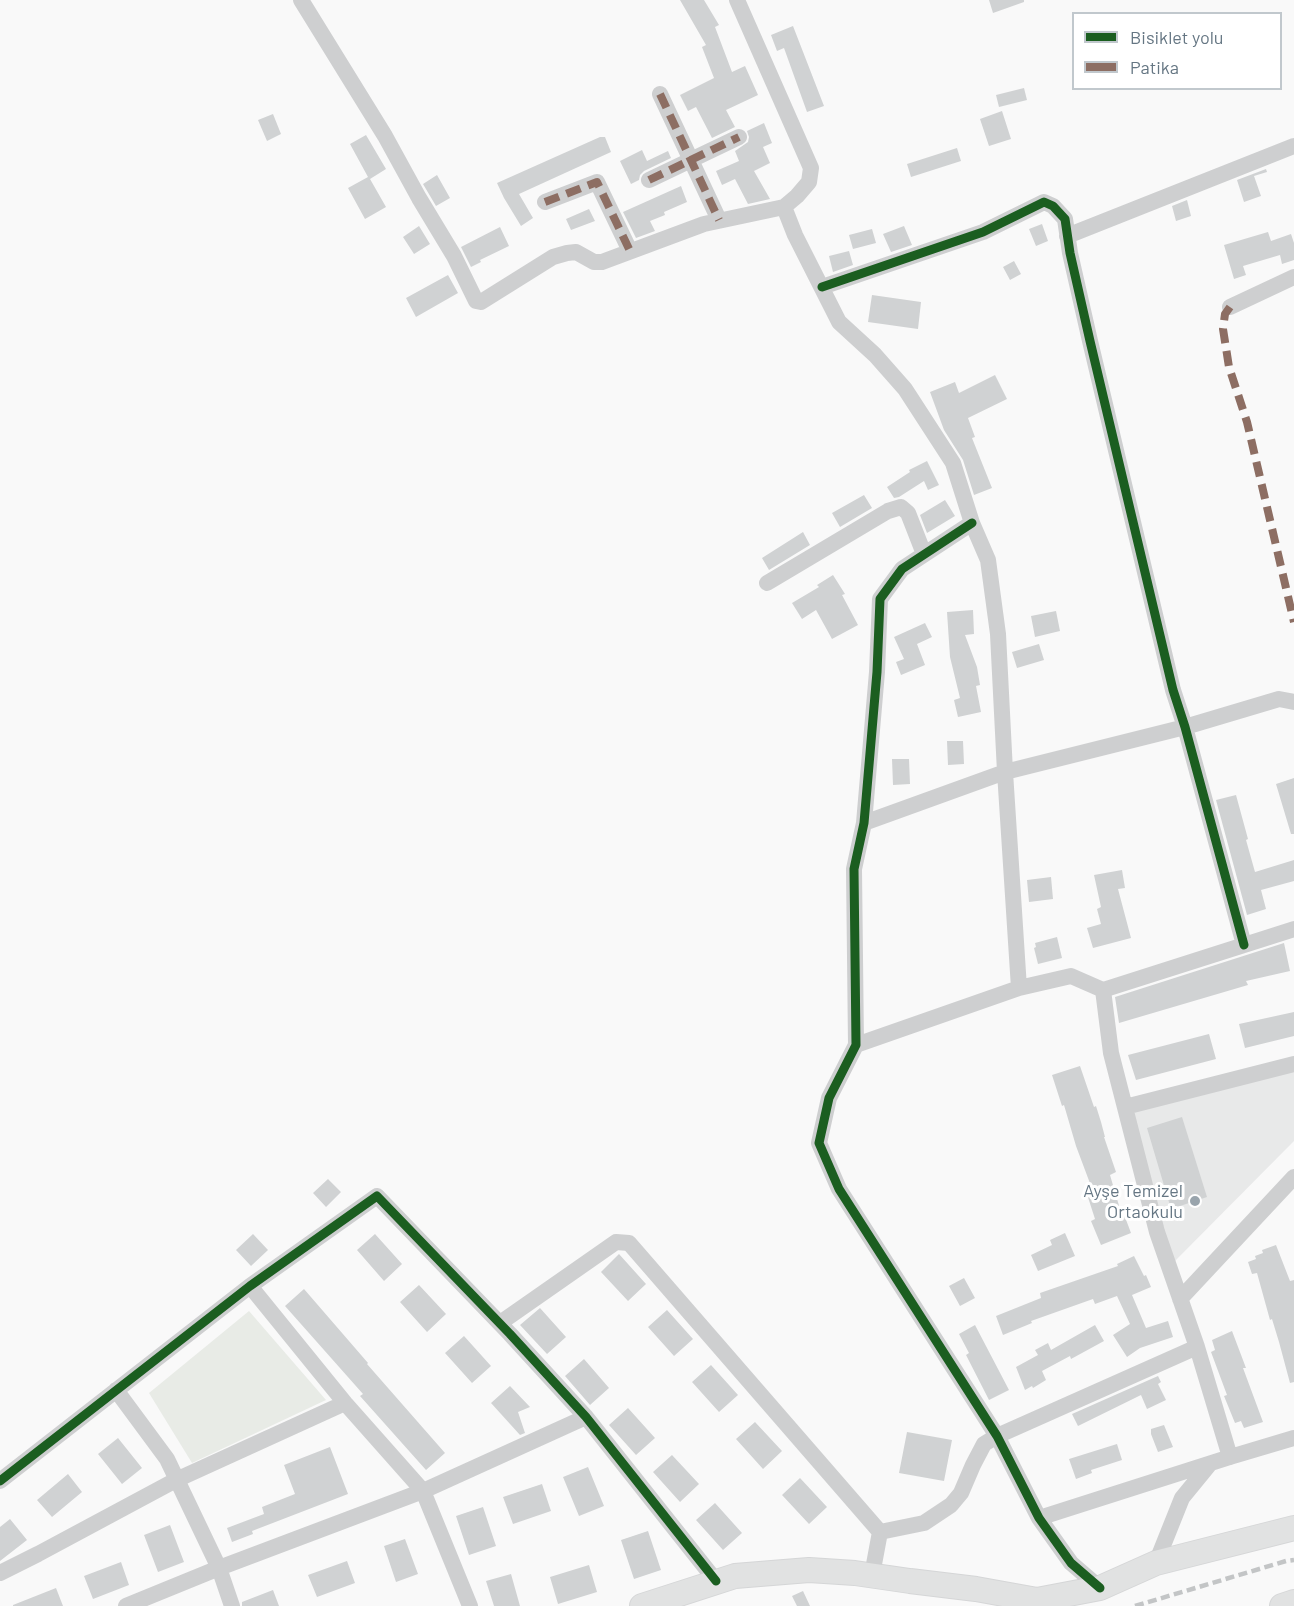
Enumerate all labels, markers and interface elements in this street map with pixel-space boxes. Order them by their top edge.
legend [1072,12,1282,90]
text: Bisiklet yolu [1130,26,1224,48]
text: Patika [1130,56,1179,78]
place label: Ayşe Temizel Ortaokulu [1083,1180,1183,1222]
marker: Ayşe Temizel Ortaokulu [1188,1194,1202,1208]

